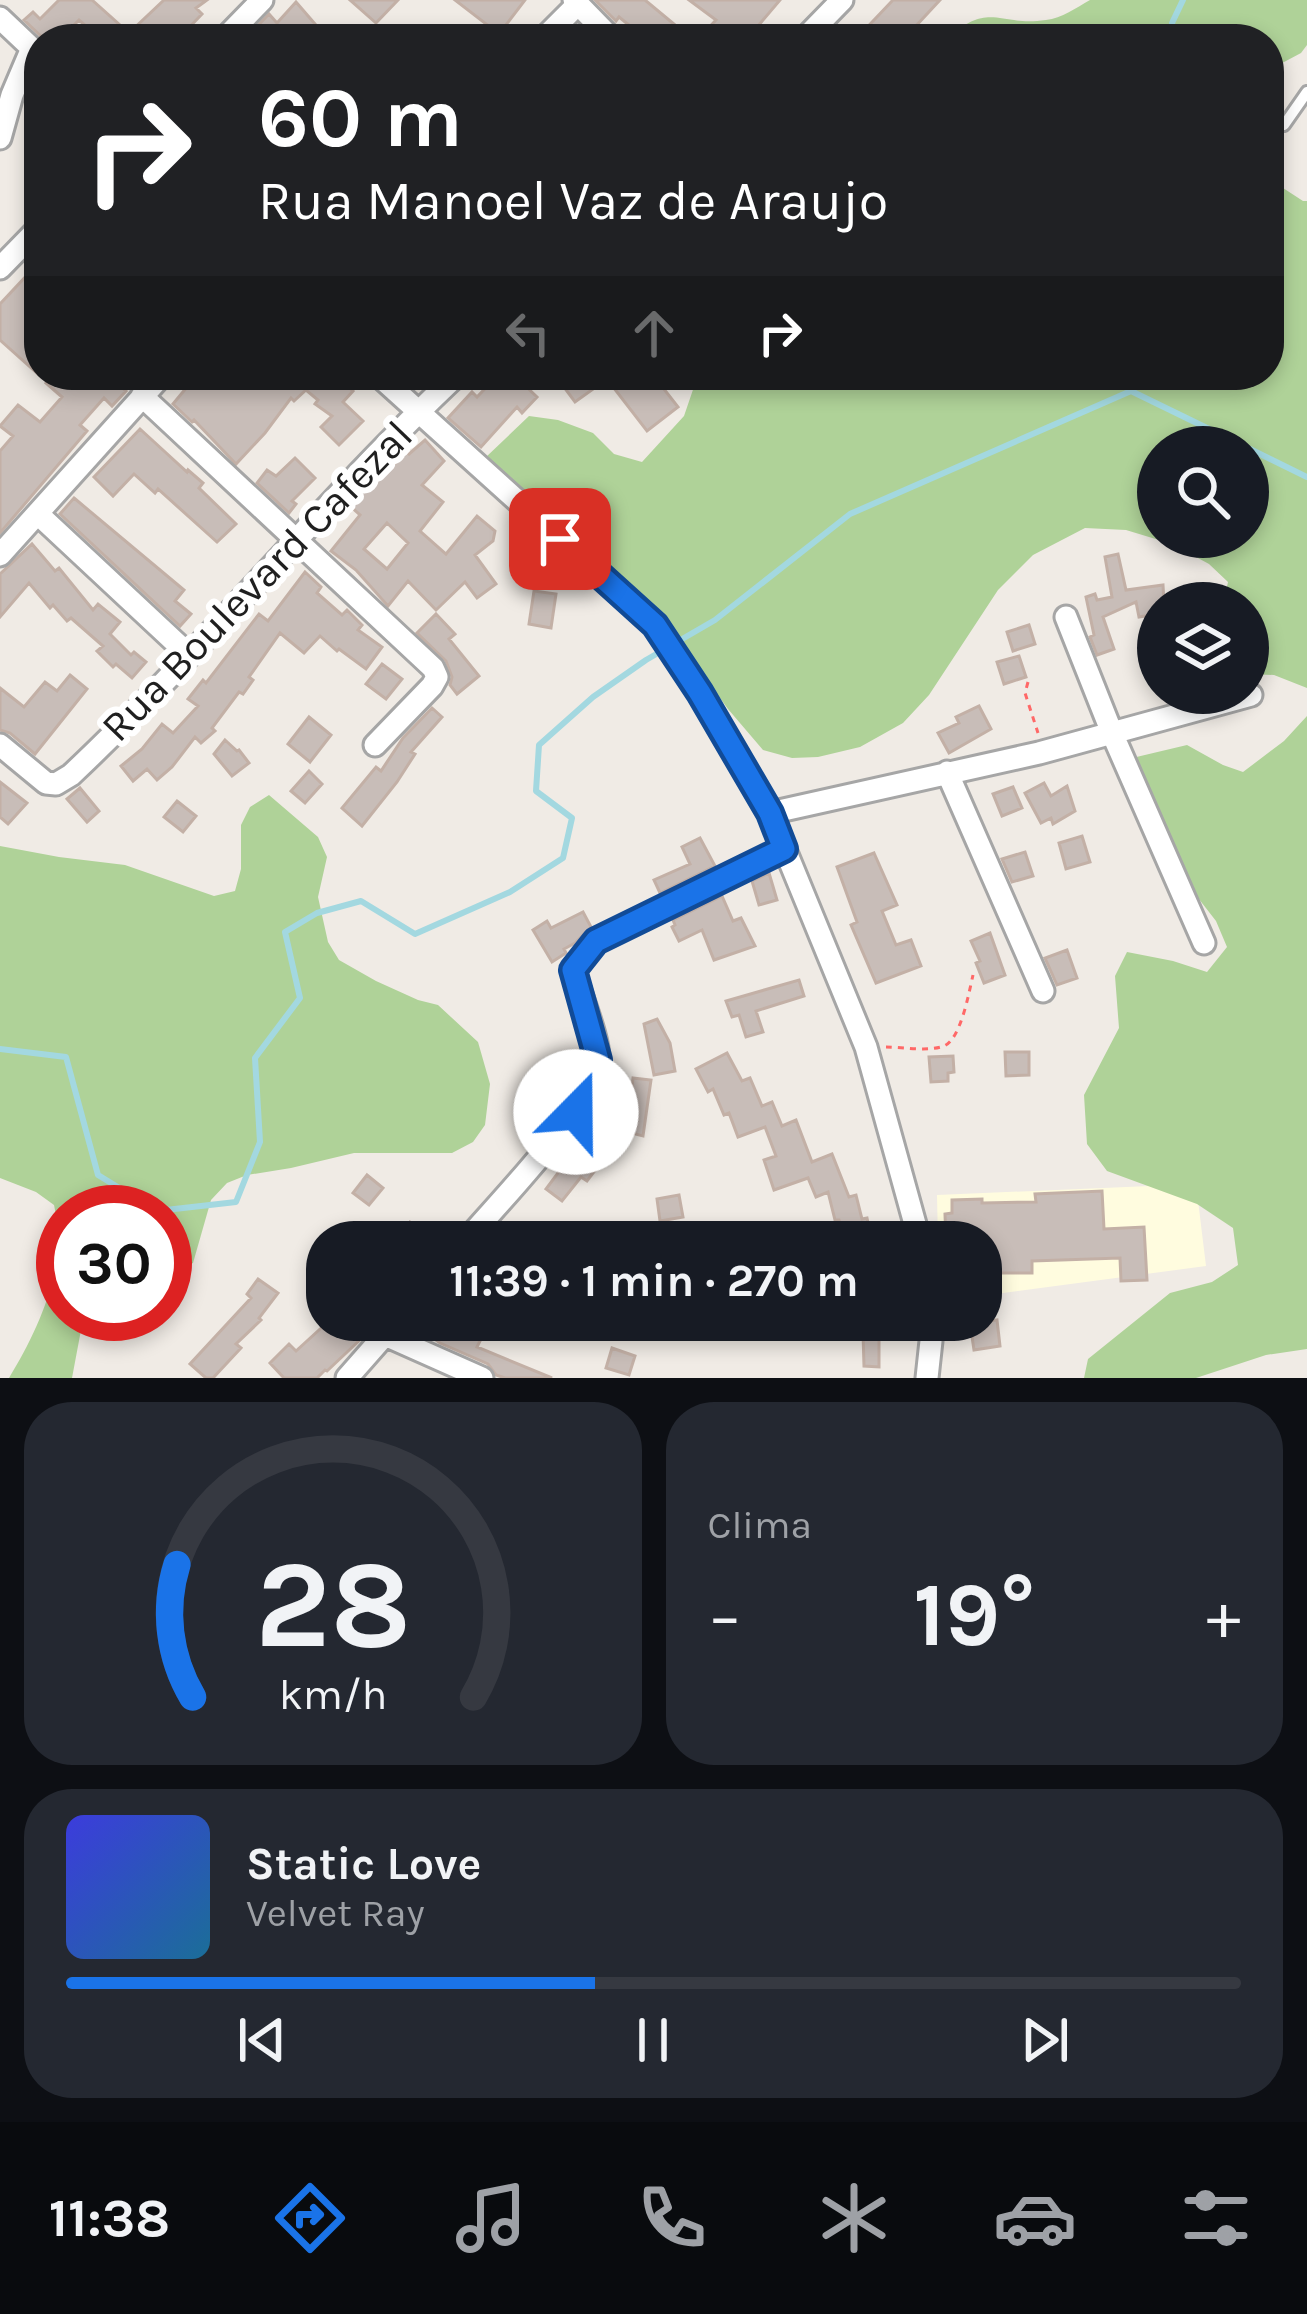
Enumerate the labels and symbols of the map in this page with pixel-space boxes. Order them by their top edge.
street label: Rua Boulevard Cafezal [91,410,423,752]
pin [509,488,611,590]
position arrow [513,1049,639,1175]
speed limit sign: 30 [36,1185,192,1341]

